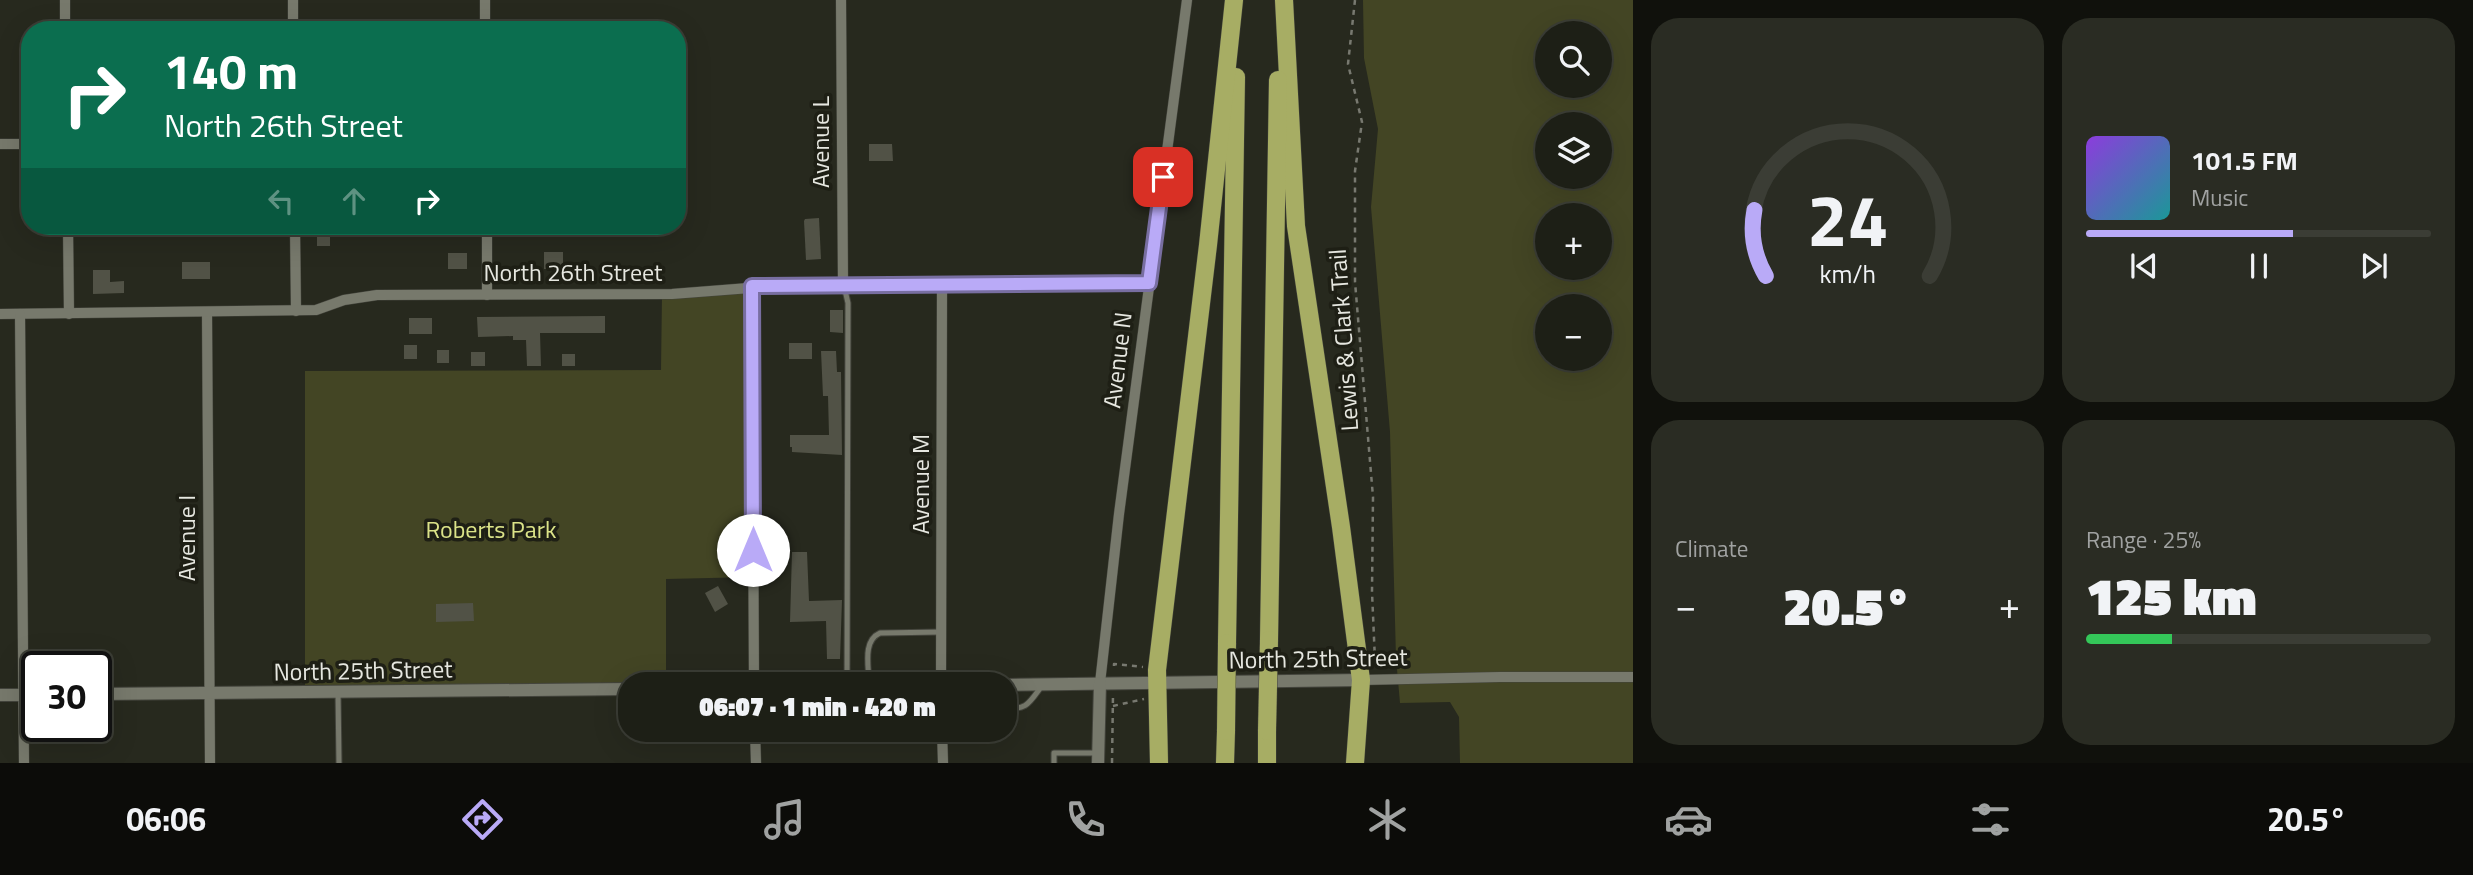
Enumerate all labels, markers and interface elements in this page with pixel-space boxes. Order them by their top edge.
map controls [1535,21,1612,371]
button: search [1535,21,1612,98]
text: 140 m [164,33,298,108]
icon: right [49,49,140,140]
street label: Avenue L [802,96,838,188]
text: North 26th Street [164,101,403,149]
button: layers [1535,112,1612,189]
text: 101.5 FM [2191,141,2298,180]
pin [1133,147,1193,207]
icon: arrive [1144,158,1182,196]
text: 24 [1807,165,1888,275]
text: Music [2191,180,2248,215]
icon: left [262,182,300,220]
icon: ahead [335,182,373,220]
icon: right [408,182,446,220]
button: + [1535,203,1612,280]
icon: previous [2125,247,2163,285]
icon: pause [2240,247,2278,285]
icon: next [2355,247,2393,285]
street label: Lewis & Clark Trail [1319,248,1367,432]
street label: North 26th Street [483,254,663,290]
text: km/h [1819,255,1876,293]
button: − [1535,294,1612,371]
street label: Avenue N [1093,310,1141,410]
street label: Avenue M [902,434,938,534]
street label: Avenue I [168,495,204,581]
park label: Roberts Park [425,511,557,547]
position arrow [716,513,790,587]
text: Range · 25% [2086,522,2201,557]
text: Climate [1675,531,1748,566]
text: 125 km [2086,556,2257,635]
text: 20.5° [1783,566,1912,645]
text: − [1675,576,1696,634]
text: + [1999,576,2020,634]
street label: North 25th Street [1228,638,1408,678]
street label: North 25th Street [273,650,453,690]
speed limit sign: 30 [21,651,112,742]
text: 06:07 · 1 min · 420 m [699,687,936,726]
text: 06:06 [126,795,206,843]
icon: directions [458,795,507,844]
icon: music [760,795,809,844]
icon: phone [1061,795,1110,844]
icon: climate [1363,795,1412,844]
icon: car [1664,795,1713,844]
icon: filters [1966,795,2015,844]
text: 20.5° [2267,795,2347,843]

